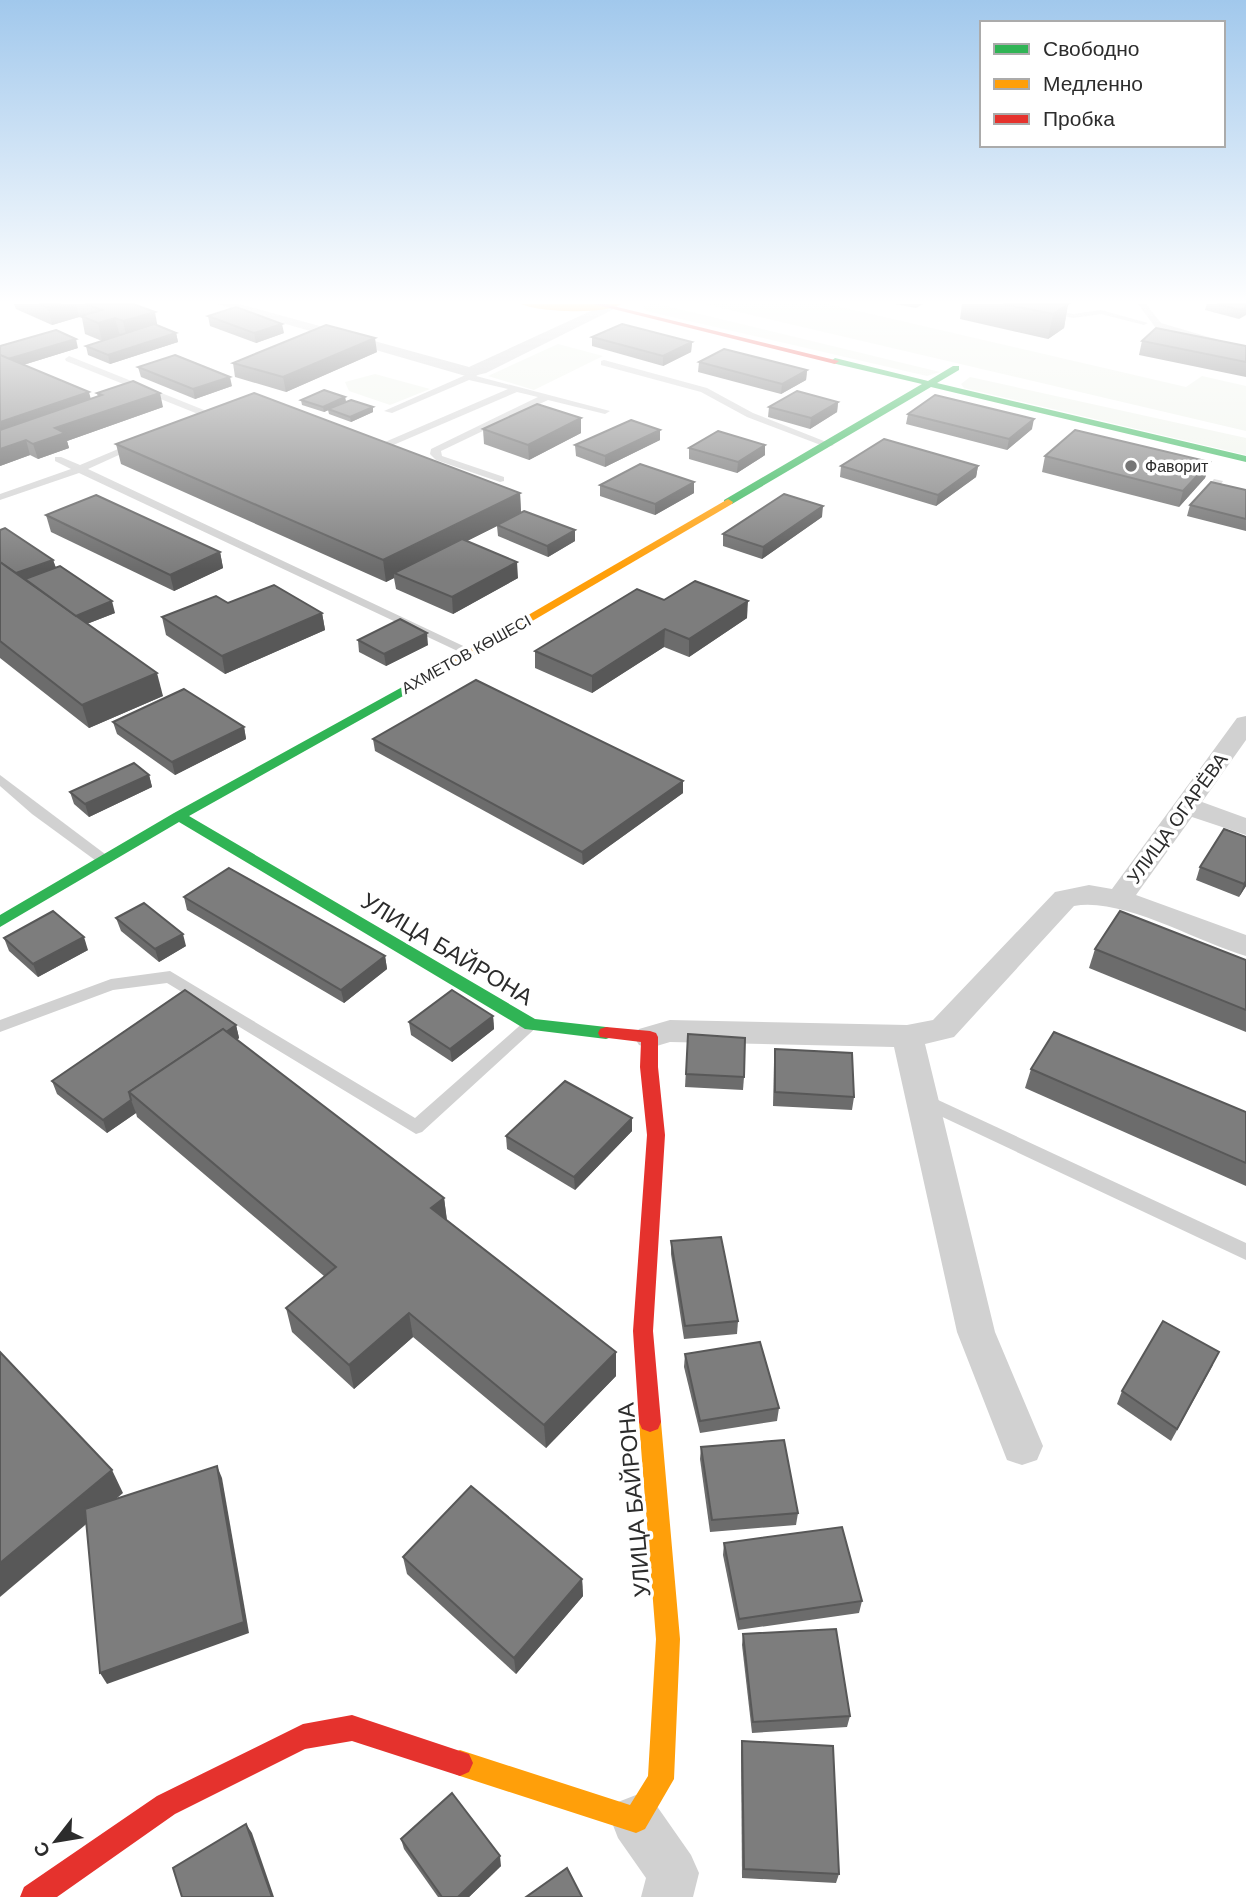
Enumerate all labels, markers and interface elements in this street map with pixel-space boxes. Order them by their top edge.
legend [980,21,1225,147]
text: Свободно [1043,37,1140,60]
text: Медленно [1043,72,1143,95]
text: Пробка [1043,107,1115,130]
marker: Фаворит [1123,458,1139,474]
place label: Фаворит [1145,458,1209,475]
street label: АХМЕТОВ КӨШЕСІ [399,612,534,697]
street label: УЛИЦА ОГАРЁВА [1123,749,1232,888]
street label: УЛИЦА БАЙРОНА [357,887,538,1011]
street label: УЛИЦА БАЙРОНА [611,1401,655,1599]
north arrow [21,1806,91,1876]
text: С [29,1838,54,1861]

